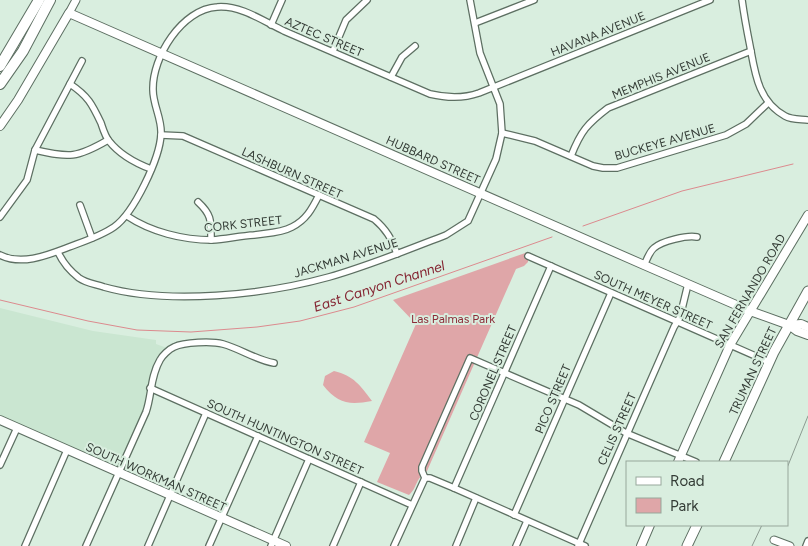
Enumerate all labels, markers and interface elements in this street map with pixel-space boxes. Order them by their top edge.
street label: HAVANA AVENUE [549,9,647,59]
street label: AZTEC STREET [283,14,366,60]
street label: MEMPHIS AVENUE [610,50,712,102]
street label: BUCKEYE AVENUE [613,121,717,163]
street label: HUBBARD STREET [384,133,482,187]
street label: LASHBURN STREET [240,145,345,202]
street label: CORK STREET [203,213,283,235]
street label: SAN FERNANDO ROAD [712,231,788,351]
street label: JACKMAN AVENUE [292,235,400,281]
water label: East Canyon Channel [311,257,448,316]
street label: SOUTH MEYER STREET [592,268,715,333]
park label: Las Palmas Park [411,312,495,326]
street label: CORONEL STREET [466,323,520,423]
street label: TRUMAN STREET [726,324,780,417]
street label: PICO STREET [532,362,574,436]
street label: CELIS STREET [595,390,639,467]
street label: SOUTH HUNTINGTON STREET [205,396,365,478]
street label: SOUTH WORKMAN STREET [84,440,229,514]
legend [626,461,788,526]
text: Road [670,472,705,490]
text: Park [670,497,699,515]

